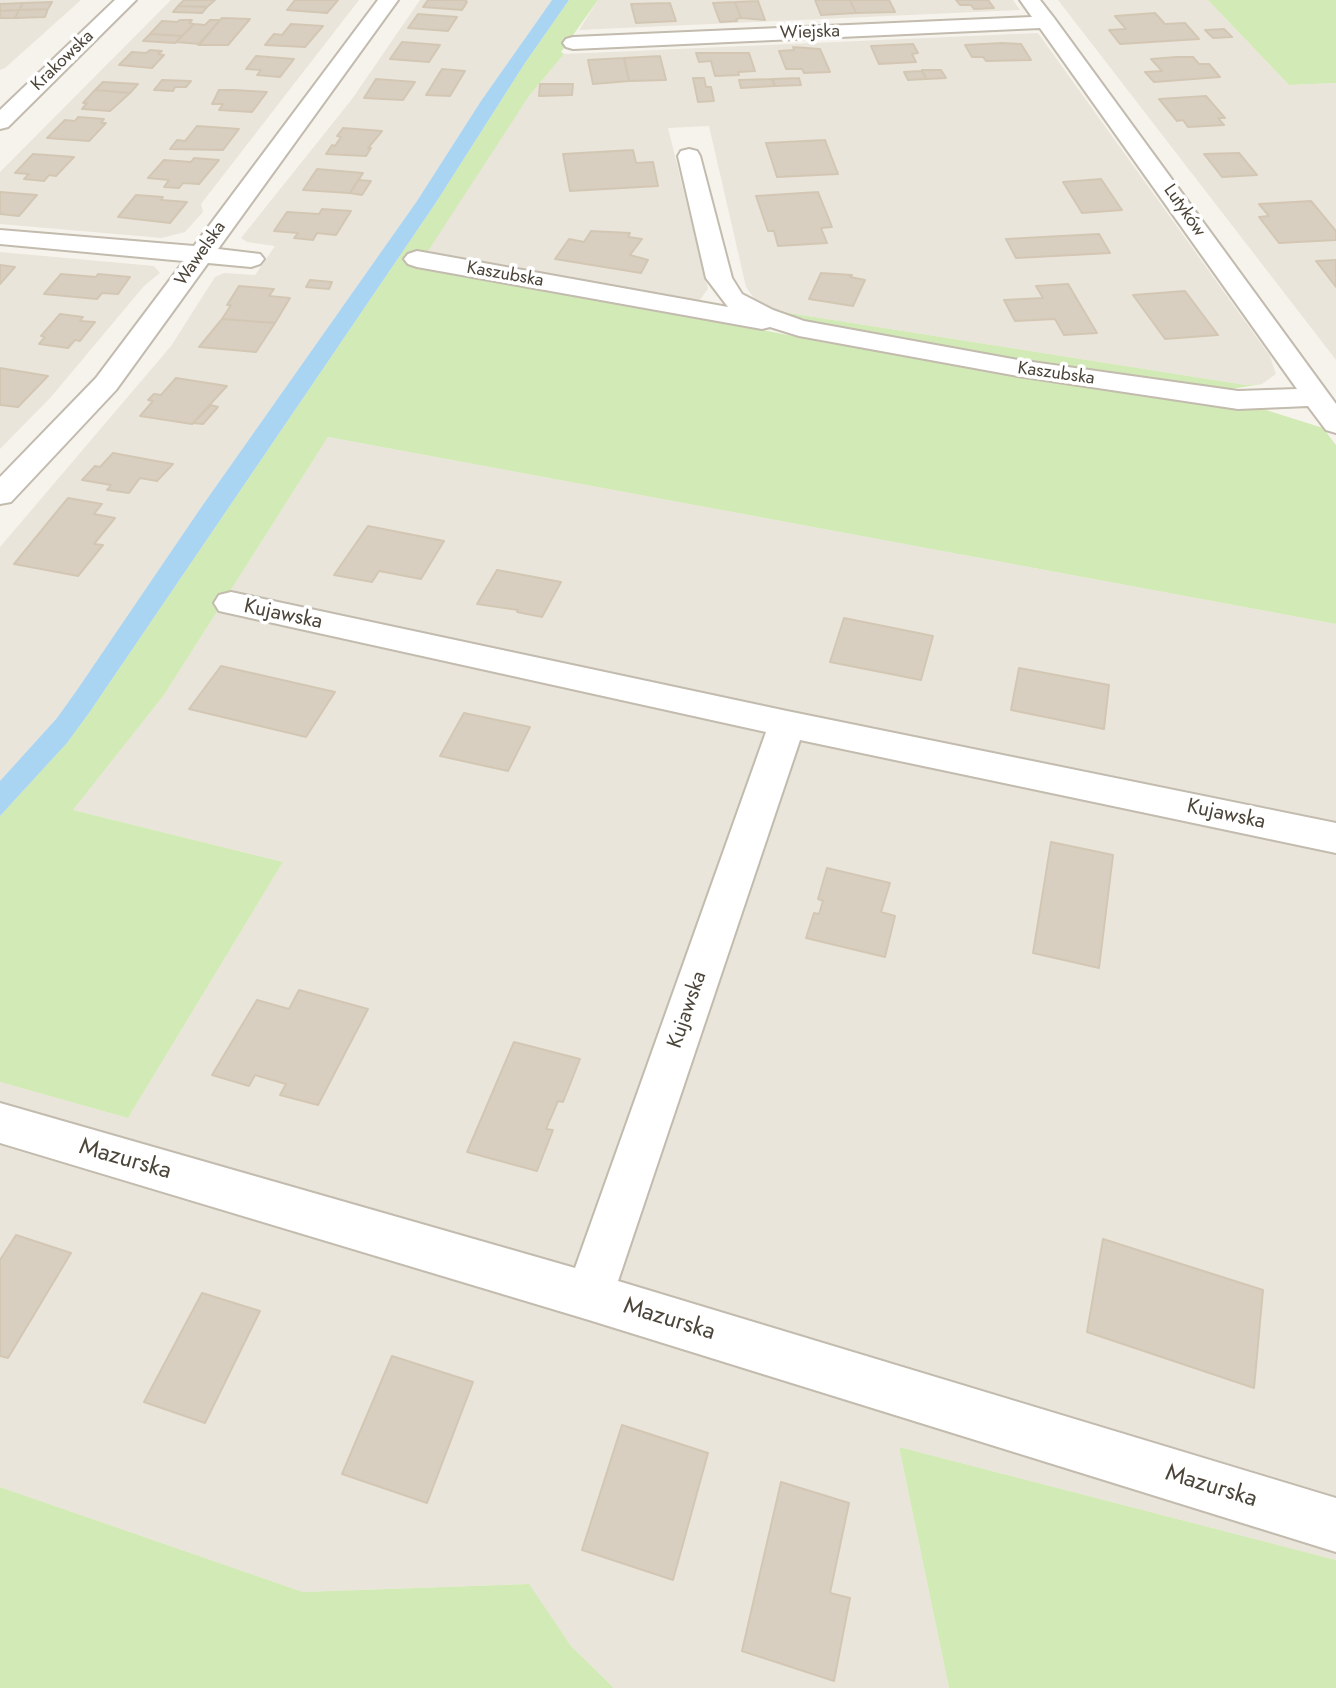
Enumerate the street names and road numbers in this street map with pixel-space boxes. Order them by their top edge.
street label: Wiejska [780,21,840,45]
street label: Krakowska [27,26,99,96]
street label: Lutyków [1158,181,1210,241]
street label: Wawelska [171,218,231,290]
street label: Kaszubska [465,258,545,292]
street label: Kaszubska [1016,358,1096,390]
street label: Kujawska [241,594,325,636]
street label: Kujawska [1184,794,1268,836]
street label: Kujawska [663,968,713,1052]
street label: Mazurska [76,1133,174,1187]
street label: Mazurska [620,1292,718,1348]
street label: Mazurska [1162,1459,1260,1515]

